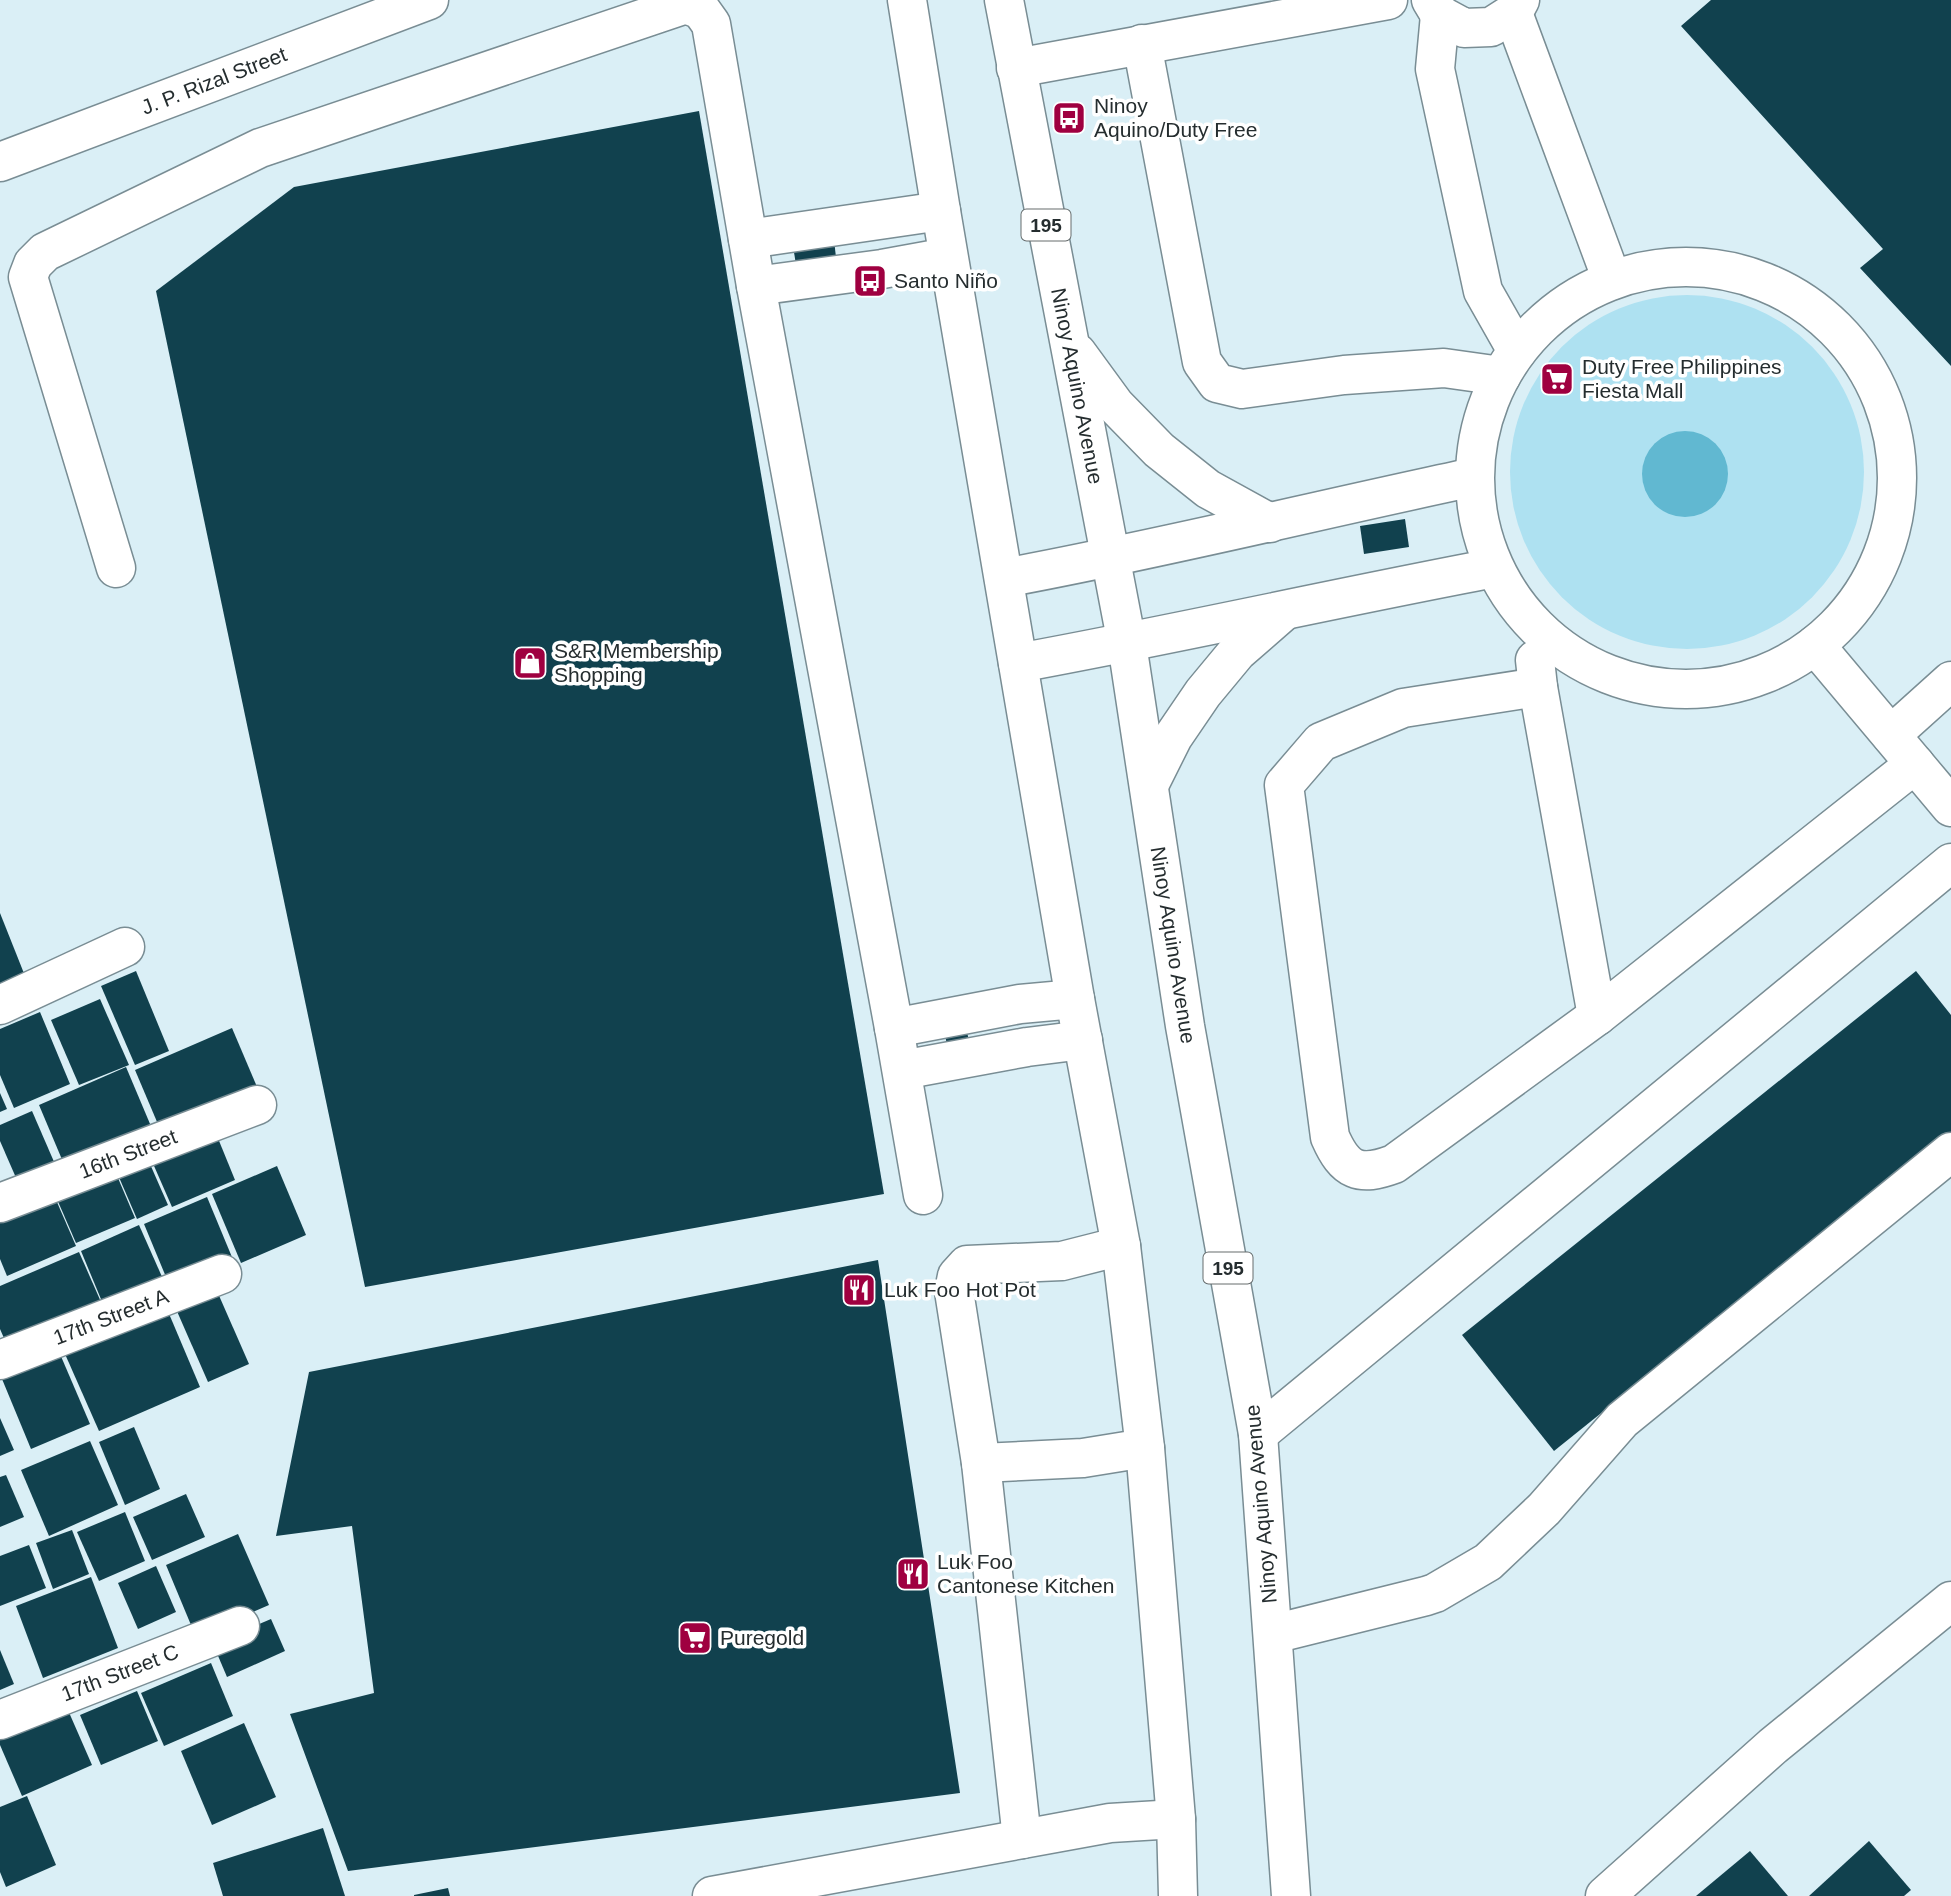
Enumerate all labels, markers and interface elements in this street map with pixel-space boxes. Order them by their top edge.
street label: J. P. Rizal Street [138,42,290,119]
place label: Ninoy Aquino/Duty Free [1094,94,1257,141]
bus stop icon: Ninoy Aquino/Duty Free [1050,99,1088,137]
road number: 195 [1021,210,1070,241]
bus stop icon: Santo Niño [851,262,889,300]
place label: Santo Niño [894,269,998,292]
street label: Ninoy Aquino Avenue [1047,286,1108,486]
place label: Duty Free Philippines Fiesta Mall [1582,355,1782,402]
supermarket icon: Duty Free Philippines Fiesta Mall [1538,360,1576,398]
place label: S&R Membership Shopping [554,639,719,686]
shop icon: S&R Membership Shopping [511,644,549,682]
street label: Ninoy Aquino Avenue [1147,845,1200,1045]
street label: 16th Street [76,1124,180,1183]
road number: 195 [1204,1252,1252,1284]
restaurant icon: Luk Foo Hot Pot [840,1271,878,1309]
place label: Luk Foo Hot Pot [884,1278,1036,1301]
street label: 17th Street A [50,1284,172,1349]
street label: Ninoy Aquino Avenue [1240,1404,1281,1604]
place label: Luk Foo Cantonese Kitchen [937,1550,1114,1597]
restaurant icon: Luk Foo Cantonese Kitchen [894,1555,932,1593]
supermarket icon: Puregold [676,1619,714,1657]
place label: Puregold [720,1626,804,1649]
street label: 17th Street C [58,1640,182,1705]

